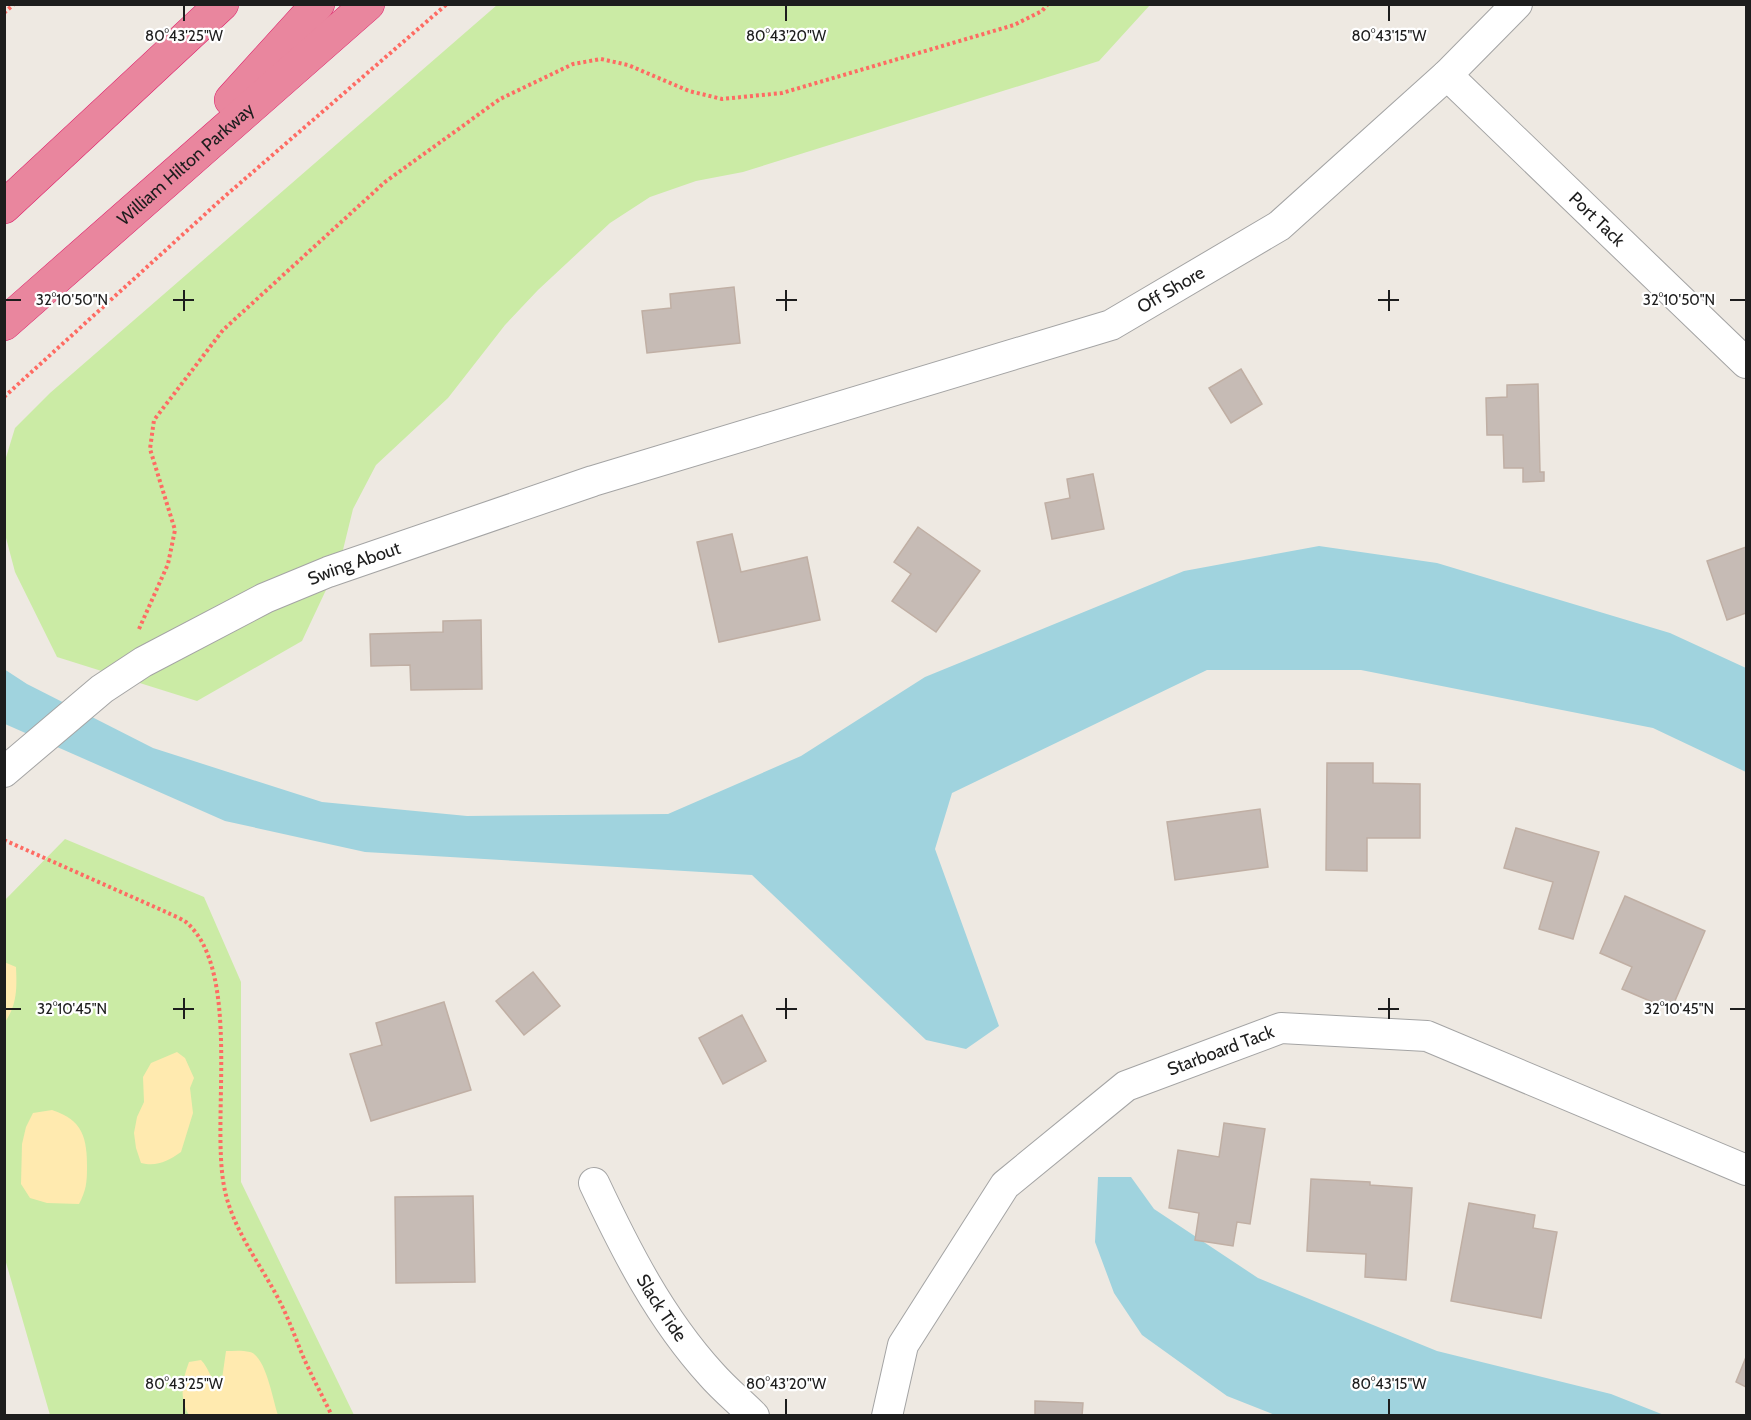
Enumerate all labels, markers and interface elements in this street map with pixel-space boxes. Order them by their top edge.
text: 80°43'25"W [145,27,224,45]
text: 80°43'20"W [746,27,827,45]
text: 80°43'15"W [1352,27,1427,45]
street label: William Hilton Parkway [113,98,259,230]
street label: Port Tack [1564,187,1630,252]
street label: Off Shore [1133,261,1208,318]
text: 32°10'50"N [36,291,108,309]
text: 32°10'50"N [1643,291,1715,309]
street label: Swing About [305,537,403,590]
text: 32°10'45"N [37,1000,107,1018]
text: 32°10'45"N [1644,1000,1714,1018]
street label: Starboard Tack [1164,1020,1278,1081]
street label: Slack Tide [632,1270,691,1346]
text: 80°43'25"W [145,1375,224,1393]
text: 80°43'20"W [746,1375,827,1393]
text: 80°43'15"W [1352,1375,1427,1393]

